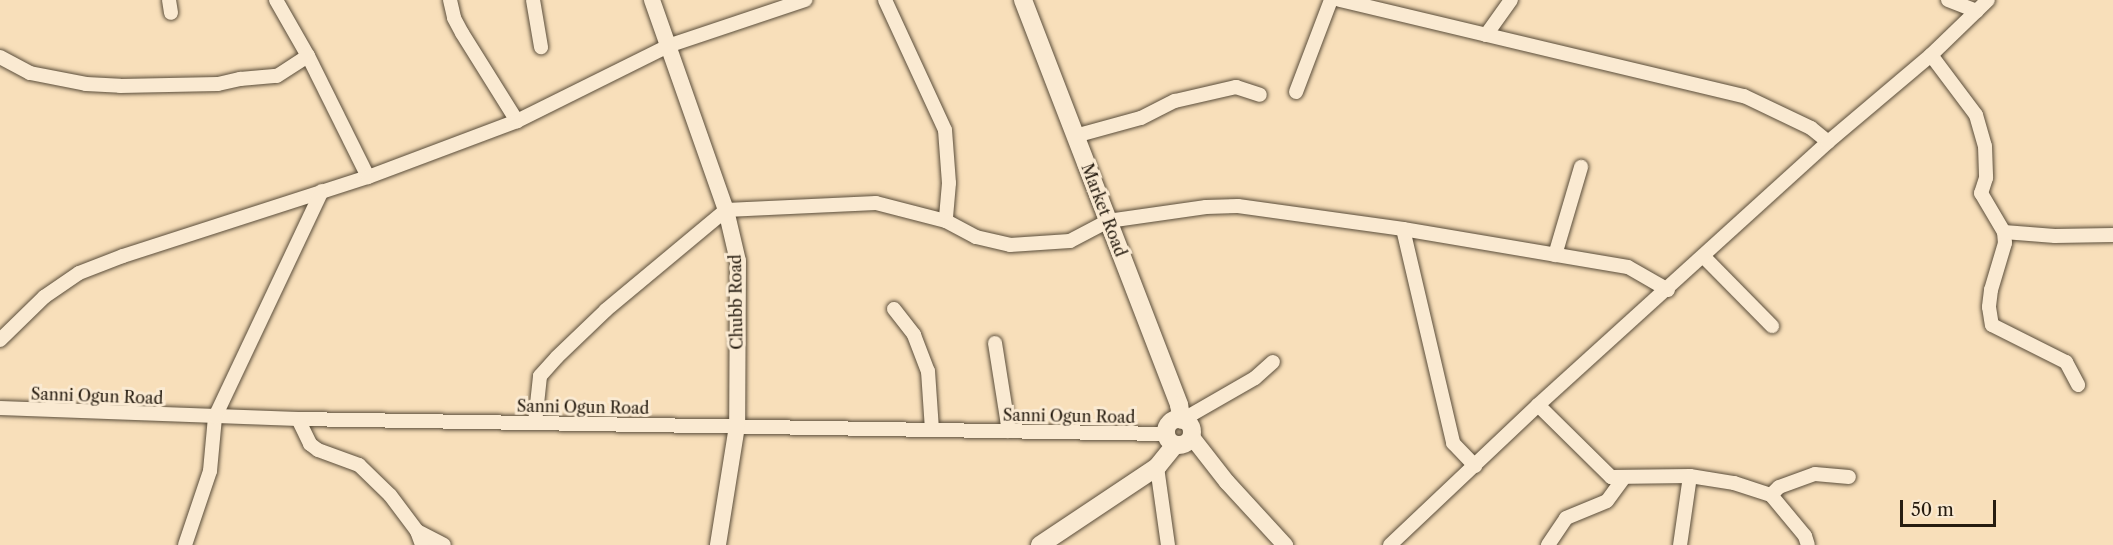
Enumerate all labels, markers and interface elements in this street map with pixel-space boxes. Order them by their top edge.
street label: Market Road [1077,161,1131,259]
street label: Chubb Road [726,254,746,350]
street label: Sanni Ogun Road [30,384,164,408]
street label: Sanni Ogun Road [517,396,649,418]
street label: Sanni Ogun Road [1003,405,1135,427]
scale bar [1903,488,1999,526]
text: 50 m [1911,499,1954,521]

